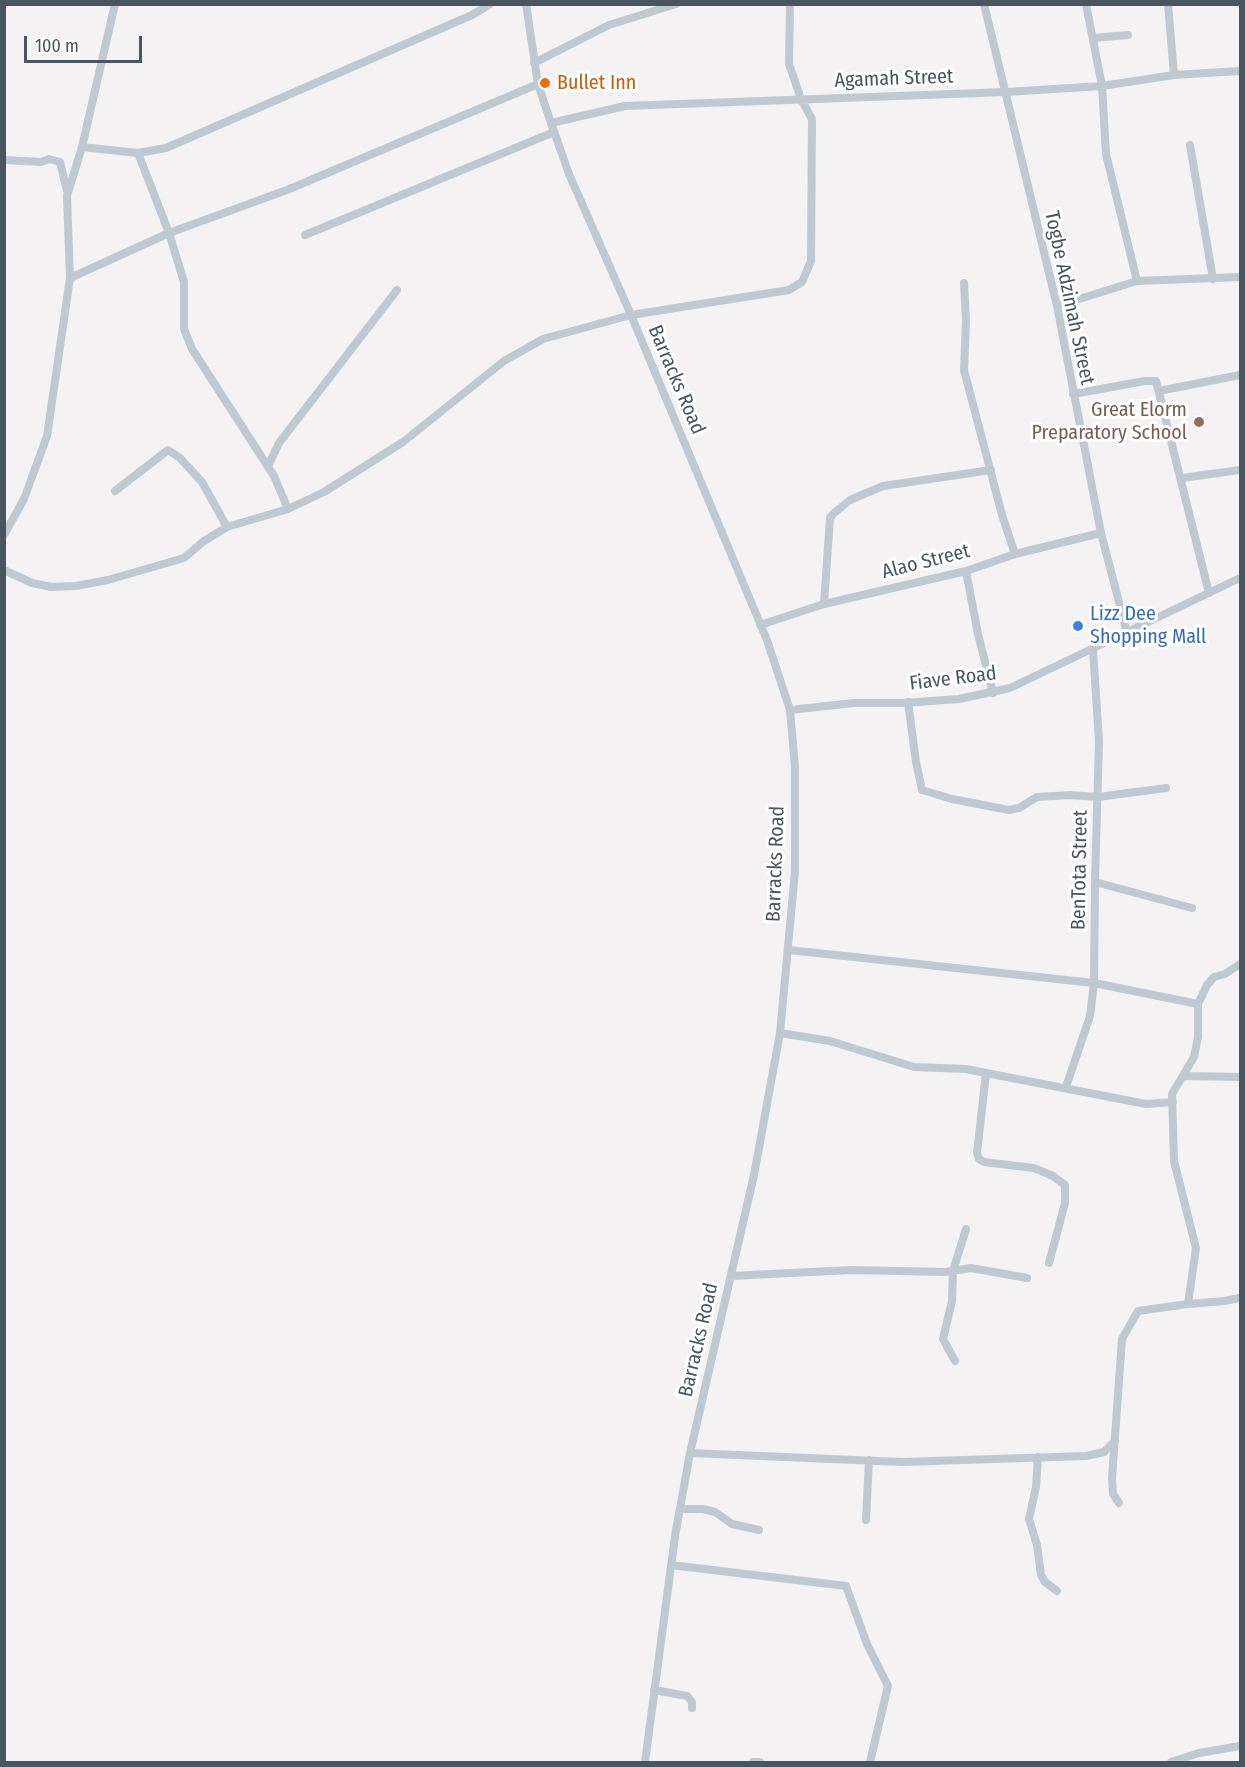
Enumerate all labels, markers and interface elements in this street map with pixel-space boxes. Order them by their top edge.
scale bar [27,24,146,62]
text: 100 m [35,35,79,57]
street label: Agamah Street [834,65,954,93]
place label: Bullet Inn [557,71,636,95]
marker: Bullet Inn [538,76,552,90]
street label: Togbe Adzimah Street [1039,209,1099,387]
street label: Barracks Road [642,322,710,438]
place label: Great Elorm Preparatory School [1032,398,1187,445]
marker: Great Elorm Preparatory School [1192,415,1206,429]
street label: Alao Street [879,539,973,585]
place label: Lizz Dee Shopping Mall [1090,602,1206,649]
marker: Lizz Dee Shopping Mall [1071,619,1085,633]
street label: Fiave Road [908,662,998,696]
street label: Barracks Road [762,805,790,923]
street label: BenTota Street [1067,810,1093,930]
street label: Barracks Road [674,1281,724,1399]

